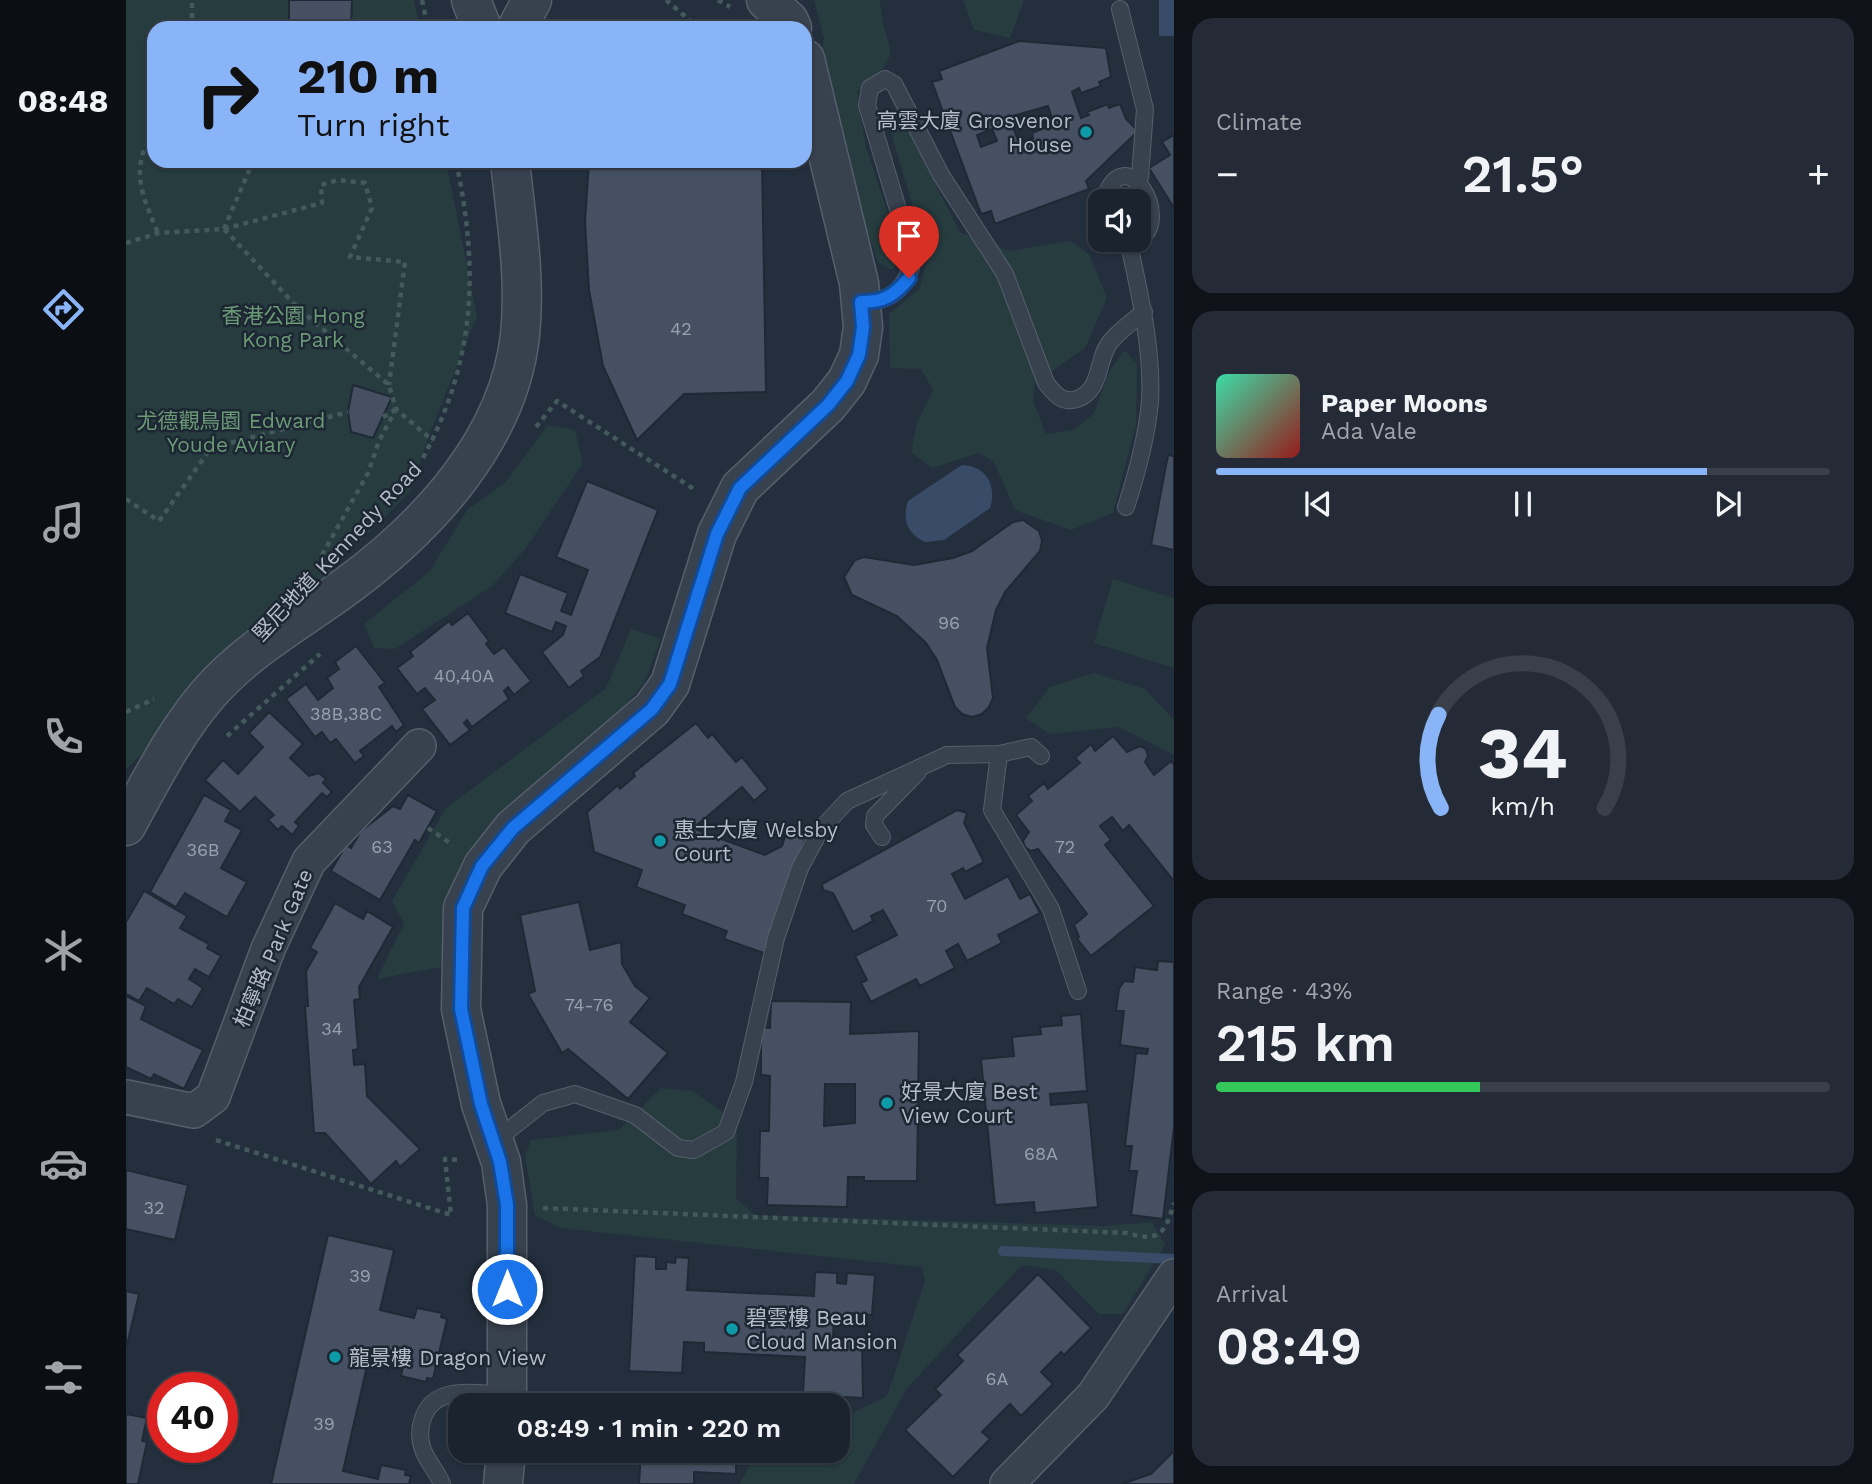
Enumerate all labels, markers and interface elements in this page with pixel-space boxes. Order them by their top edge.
text: 210 m [297,47,439,105]
icon: right [182,49,273,140]
text: 08:48 [17,82,109,120]
text: Turn right [297,106,449,144]
place label: 高雲大廈 Grosvenor House [877,108,1072,157]
text: Climate [1216,109,1302,136]
marker: 高雲大廈 Grosvenor House [1078,124,1094,140]
text: 21.5° [1462,144,1584,205]
text: − [1216,152,1239,196]
text: + [1807,152,1830,196]
map controls [1088,189,1151,252]
button: sound [1088,189,1151,252]
pin [879,206,939,278]
icon: arrive [890,217,928,255]
icon: directions [39,285,88,334]
park label: 香港公園 Hong Kong Park [221,303,365,352]
house number: 42 [670,318,692,339]
text: Paper Moons [1321,388,1488,418]
park label: 尤德觀鳥園 Edward Youde Aviary [137,408,325,457]
text: Ada Vale [1321,418,1417,445]
street label: 堅尼地道 Kennedy Road [247,456,427,646]
icon: previous [1299,485,1337,523]
icon: pause [1504,485,1542,523]
icon: next [1709,485,1747,523]
icon: music [39,498,88,547]
house number: 96 [938,612,960,633]
house number: 40,40A [434,665,494,686]
house number: 38B,38C [310,703,382,724]
text: 34 [1478,710,1568,796]
icon: phone [39,712,88,761]
text: km/h [1491,792,1555,821]
place label: 惠士大廈 Welsby Court [674,817,838,866]
marker: 惠士大廈 Welsby Court [652,833,668,849]
house number: 63 [371,836,393,857]
house number: 72 [1055,836,1075,857]
house number: 36B [186,839,220,860]
street label: 柏寧路 Park Gate [228,865,318,1031]
house number: 70 [927,895,947,916]
icon: climate [39,926,88,975]
text: Range · 43% [1216,978,1352,1005]
house number: 74-76 [565,994,613,1015]
text: 215 km [1216,1013,1395,1074]
house number: 34 [321,1018,343,1039]
place label: 好景大廈 Best View Court [901,1079,1038,1128]
marker: 好景大廈 Best View Court [879,1095,895,1111]
icon: car [39,1139,88,1188]
house number: 68A [1024,1143,1058,1164]
house number: 32 [144,1197,165,1218]
position arrow [470,1252,544,1326]
house number: 39 [349,1265,371,1286]
text: Arrival [1216,1281,1288,1308]
place label: 碧雲樓 Beau Cloud Mansion [746,1305,898,1354]
text: 08:49 [1216,1316,1362,1377]
marker: 碧雲樓 Beau Cloud Mansion [724,1321,740,1337]
place label: 龍景樓 Dragon View [349,1345,546,1370]
marker: 龍景樓 Dragon View [327,1349,343,1365]
icon: filters [39,1353,88,1402]
house number: 6A [986,1368,1009,1389]
speed limit sign: 40 [147,1372,238,1463]
house number: 39 [313,1413,335,1434]
text: 08:49 · 1 min · 220 m [517,1413,781,1443]

